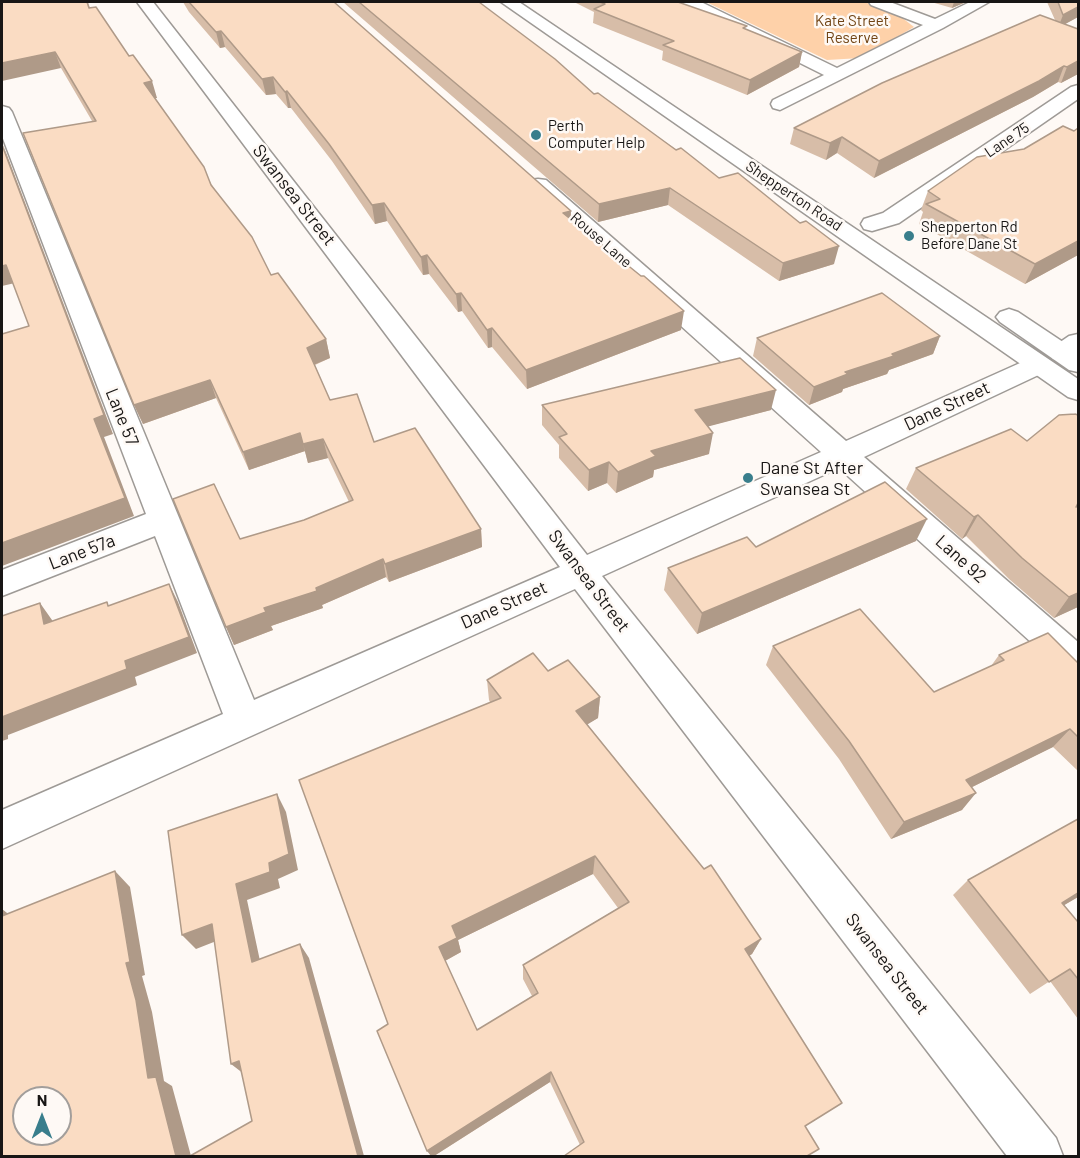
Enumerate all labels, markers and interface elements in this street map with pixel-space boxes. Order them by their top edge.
park label: Kate Street Reserve [815,12,889,47]
place label: Perth Computer Help [548,117,645,152]
street label: Lane 75 [981,119,1033,161]
marker: Perth Computer Help [529,128,543,142]
street label: Swansea Street [248,140,340,250]
street label: Shepperton Road [742,157,846,235]
street label: Rouse Lane [567,208,635,272]
place label: Shepperton Rd Before Dane St [921,218,1018,253]
marker: Shepperton Rd Before Dane St [902,229,916,243]
street label: Dane Street [901,377,993,435]
street label: Lane 57 [101,385,143,449]
place label: Dane St After Swansea St [760,457,863,500]
marker: Dane St After Swansea St [741,471,755,485]
street label: Swansea Street [544,526,634,636]
street label: Lane 57a [46,530,118,574]
street label: Lane 92 [931,530,991,588]
street label: Dane Street [458,576,550,634]
street label: Swansea Street [841,909,933,1019]
north arrow [12,1086,72,1146]
text: N [37,1090,47,1109]

